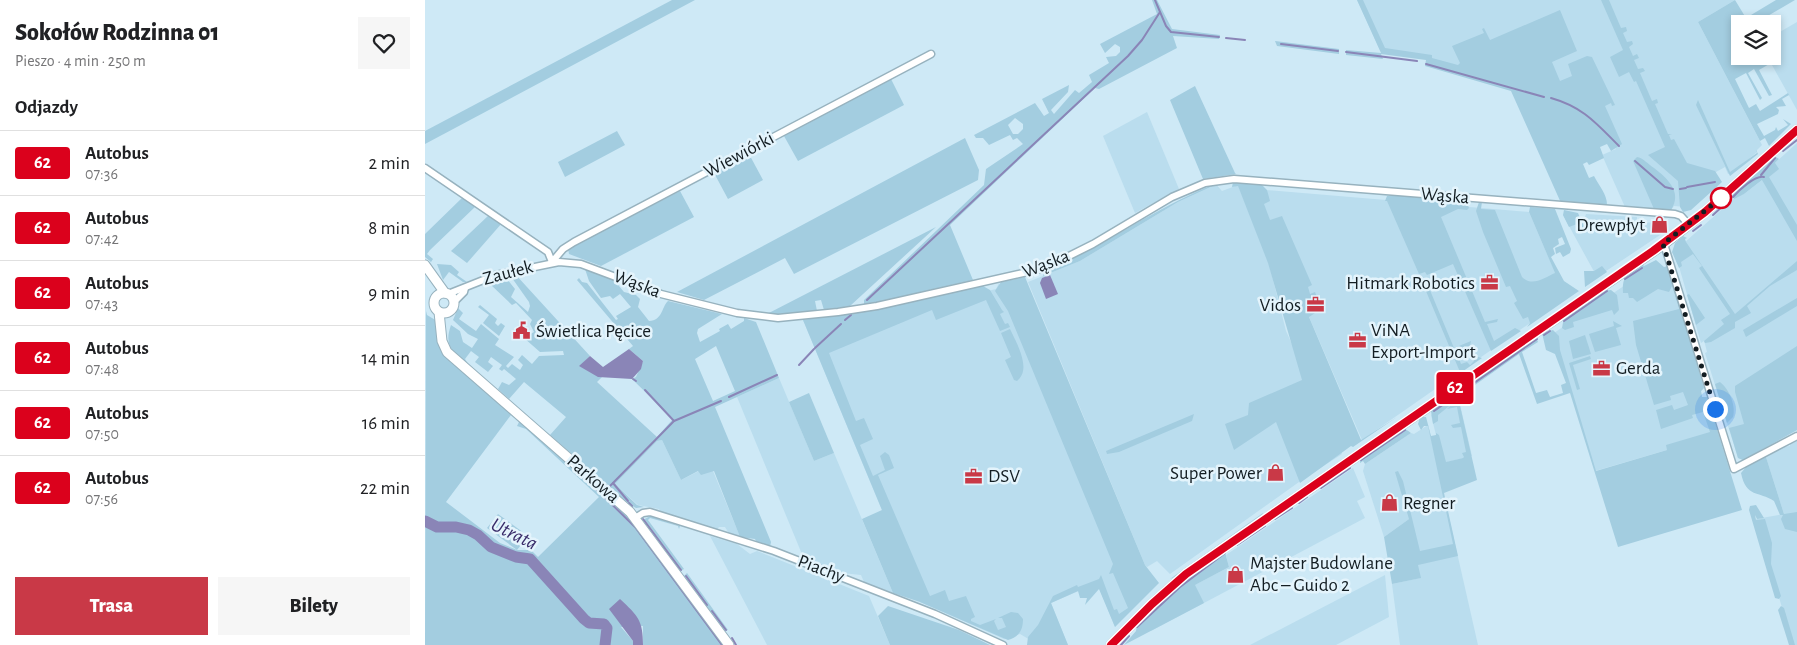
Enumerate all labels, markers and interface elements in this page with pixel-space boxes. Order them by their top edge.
map controls [1731,15,1781,65]
button: layers [1731,15,1781,65]
button: heart [358,17,410,69]
text: Sokołów Rodzinna 01 [15,21,219,45]
text: Pieszo · 4 min · 250 m [15,53,146,69]
text: Odjazdy [15,98,78,117]
street label: Wiewiórki [701,129,777,181]
text: Autobus [85,144,149,163]
text: 62 [34,154,51,172]
text: 2 min [369,154,410,173]
text: 07:36 [85,166,118,182]
street label: Wąska [1420,184,1470,208]
unlabelled marker [1710,187,1732,209]
text: Autobus [85,209,149,228]
shop icon: Drewpłyt [1649,215,1669,235]
place label: Drewpłyt [1576,216,1645,235]
text: 62 [34,219,51,237]
text: 8 min [368,219,410,238]
text: 07:42 [85,231,119,247]
street label: Wąska [1020,246,1072,282]
street label: Zaułek [481,257,535,289]
street label: Wąska [611,266,663,302]
office icon: Hitmark Robotics [1479,273,1499,293]
text: Autobus [85,274,149,293]
place label: Hitmark Robotics [1346,274,1475,293]
text: 62 [34,284,51,302]
text: 9 min [368,284,410,303]
office icon: Vidos [1305,295,1325,315]
text: 07:43 [85,296,118,312]
place label: Vidos [1259,296,1301,315]
place label: Świetlica Pęcice [536,320,651,341]
public building icon: Świetlica Pęcice [512,321,532,341]
place label: ViNA Export-Import [1371,321,1476,362]
office icon: ViNA Export-Import [1347,331,1367,351]
text: Autobus [85,339,149,358]
text: 62 [34,349,51,367]
text: 14 min [362,349,410,368]
office icon: Gerda [1592,358,1612,378]
place label: Gerda [1616,359,1661,378]
text: 07:48 [85,361,119,377]
line badge: 62 [1433,372,1477,404]
text: 62 [1446,379,1464,397]
your location [1703,397,1728,422]
text: Autobus [85,404,149,423]
text: 62 [34,414,51,432]
text: 16 min [362,414,410,433]
text: 07:50 [85,426,119,442]
street label: Parkowa [563,451,623,507]
shop icon: Super Power [1266,463,1286,483]
place label: Super Power [1170,464,1262,483]
office icon: DSV [964,466,984,486]
place label: DSV [988,467,1020,486]
text: Autobus [85,469,149,488]
text: 62 [34,479,51,497]
text: 22 min [360,479,410,498]
text: 07:56 [85,491,118,507]
shop icon: Regner [1379,493,1399,513]
place label: Regner [1403,494,1455,513]
water label: Utrata [488,514,540,554]
street label: Piachy [795,551,847,587]
place label: Majster Budowlane Abc – Guido 2 [1250,554,1393,595]
shop icon: Majster Budowlane Abc – Guido 2 [1226,564,1246,584]
button: Trasa [15,577,208,635]
button: Bilety [218,577,410,635]

